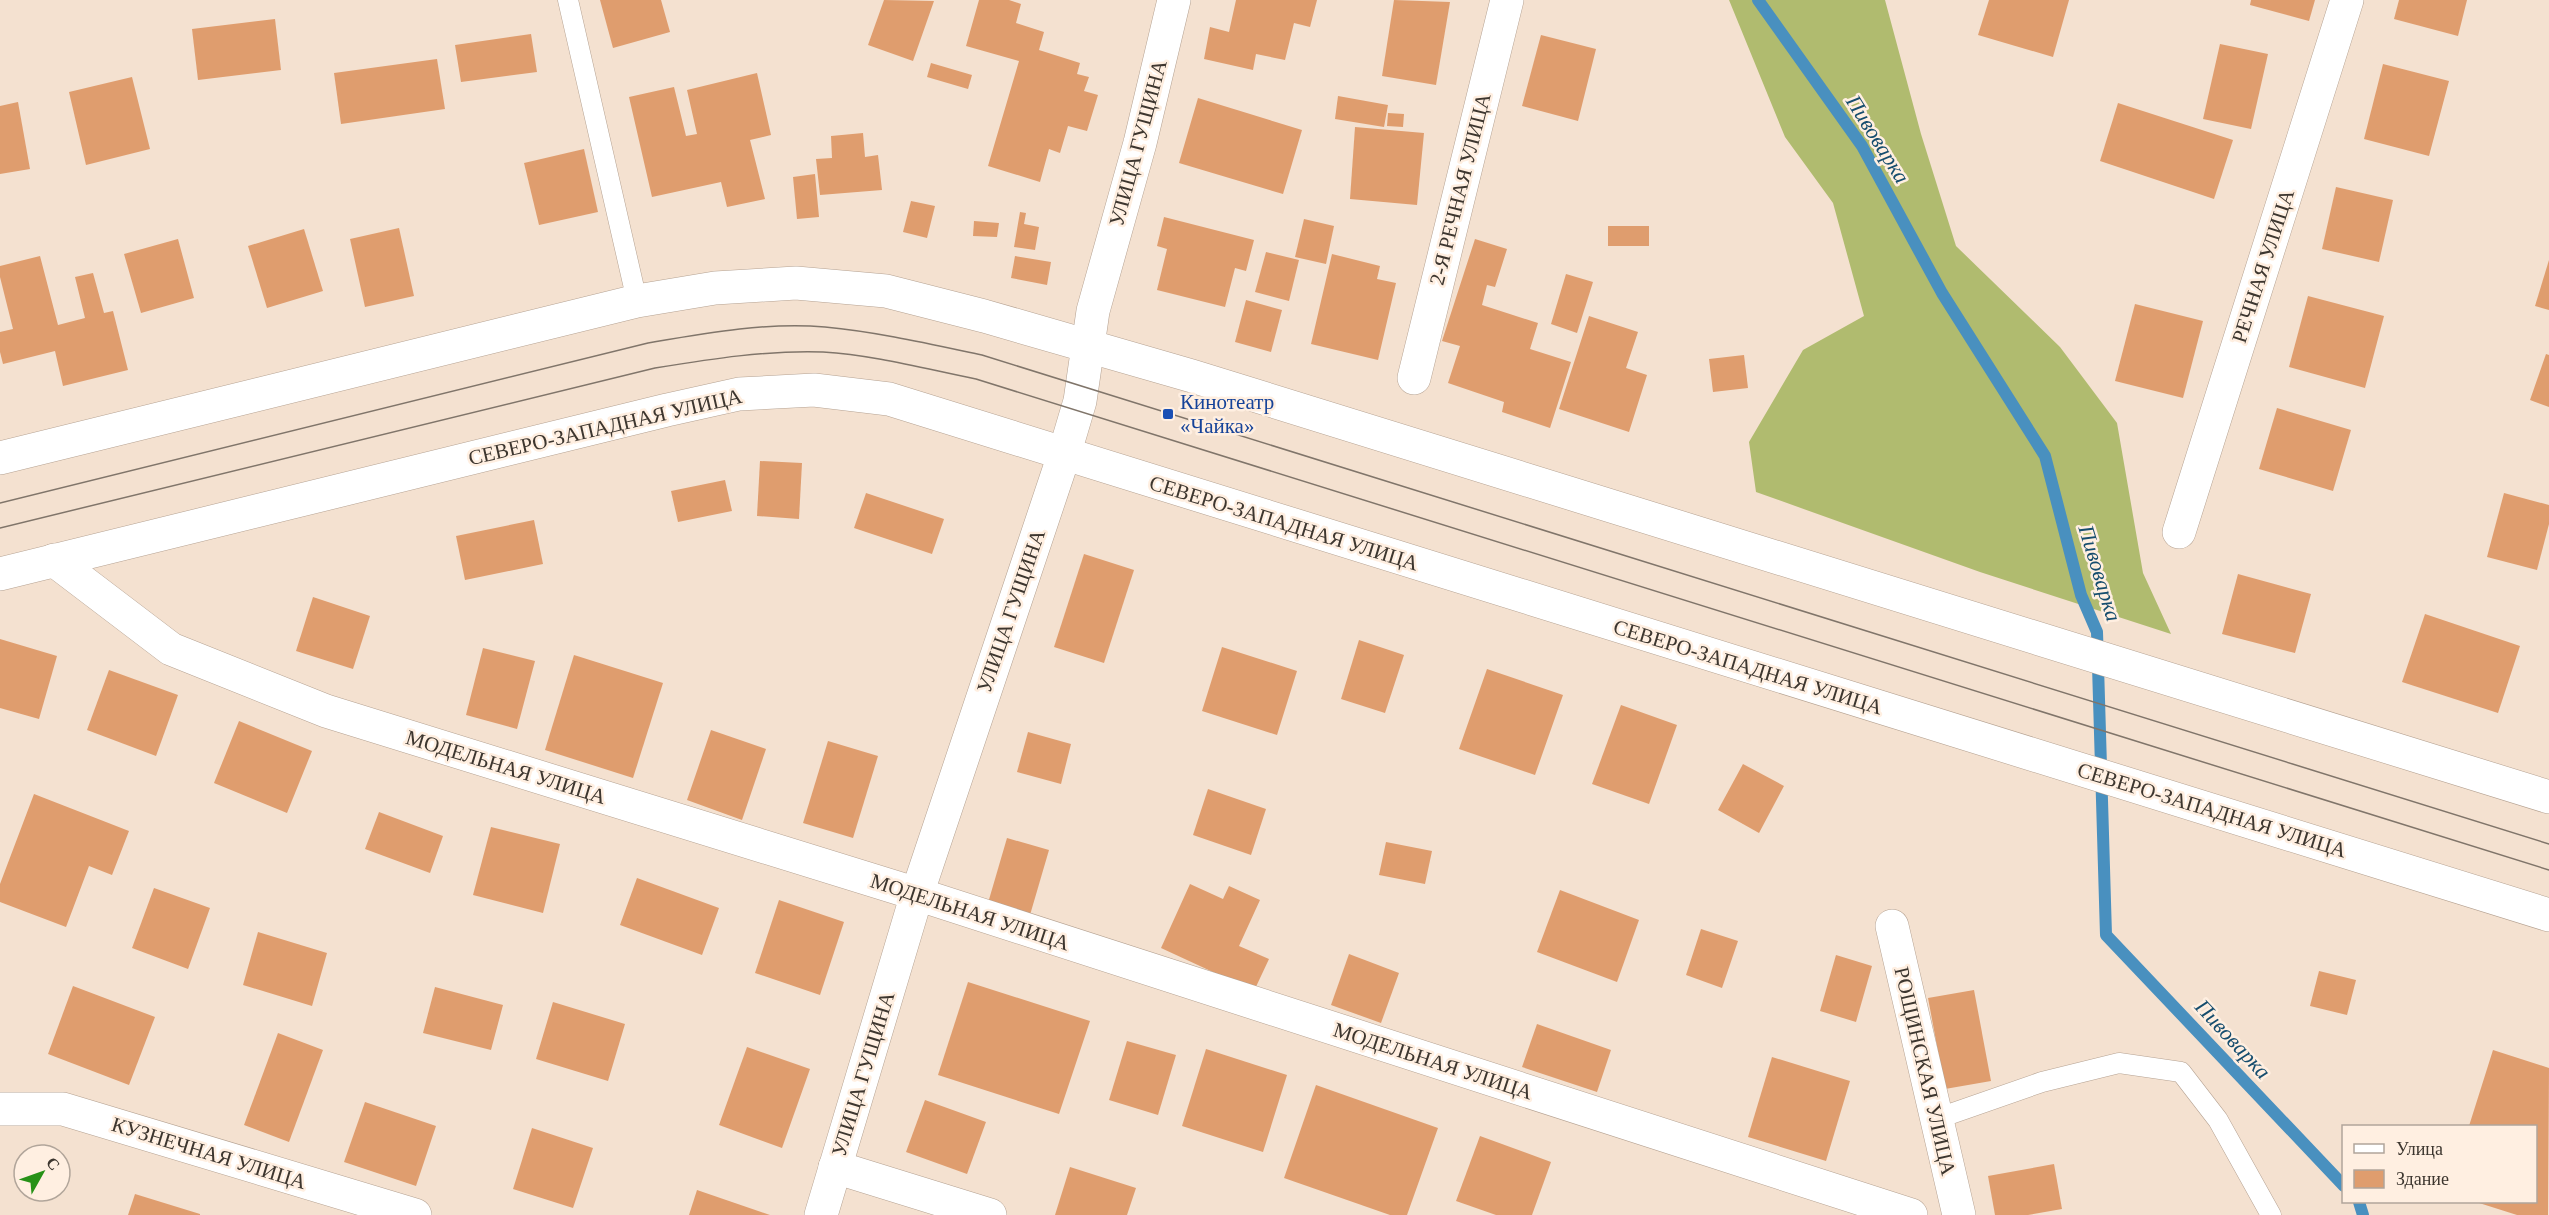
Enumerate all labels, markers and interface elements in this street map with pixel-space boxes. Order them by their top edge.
street label: УЛИЦА ГУЩИНА [1104,56,1172,229]
water label: Пивоварка [1841,89,1915,188]
street label: 2-Я РЕЧНАЯ УЛИЦА [1425,90,1496,287]
street label: РЕЧНАЯ УЛИЦА [2227,185,2299,346]
street label: СЕВЕРО-ЗАПАДНАЯ УЛИЦА [466,384,745,470]
place label: Кинотеатр «Чайка» [1180,390,1274,438]
marker: Кинотеатр «Чайка» [1161,407,1175,421]
street label: СЕВЕРО-ЗАПАДНАЯ УЛИЦА [1147,471,1422,576]
water label: Пивоварка [2073,521,2126,624]
street label: УЛИЦА ГУЩИНА [972,525,1050,696]
street label: СЕВЕРО-ЗАПАДНАЯ УЛИЦА [1611,615,1886,720]
street label: МОДЕЛЬНАЯ УЛИЦА [403,725,610,809]
street label: СЕВЕРО-ЗАПАДНАЯ УЛИЦА [2075,758,2350,863]
street label: МОДЕЛЬНАЯ УЛИЦА [867,868,1073,956]
street label: РОЩИНСКАЯ УЛИЦА [1889,964,1961,1178]
street label: УЛИЦА ГУЩИНА [826,988,900,1159]
water label: Пивоварка [2189,993,2276,1084]
street label: МОДЕЛЬНАЯ УЛИЦА [1330,1017,1536,1105]
street label: КУЗНЕЧНАЯ УЛИЦА [109,1112,310,1194]
legend [2342,1125,2537,1203]
text: Улица [2396,1139,2443,1159]
north arrow [12,1143,72,1203]
text: С [43,1154,63,1174]
text: Здание [2396,1169,2449,1189]

